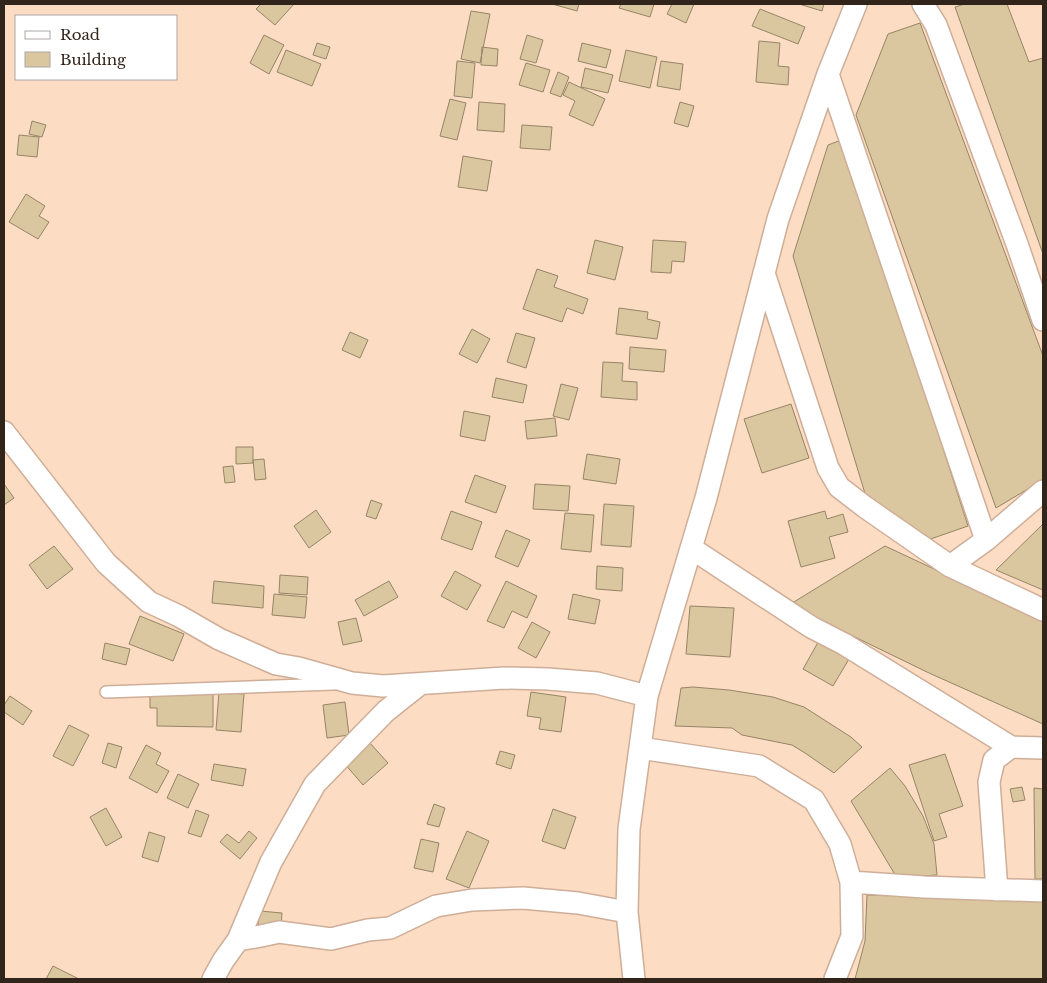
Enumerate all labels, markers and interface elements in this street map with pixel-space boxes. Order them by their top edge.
legend [15,15,178,80]
text: Road [60,25,100,44]
text: Building [60,50,127,69]

